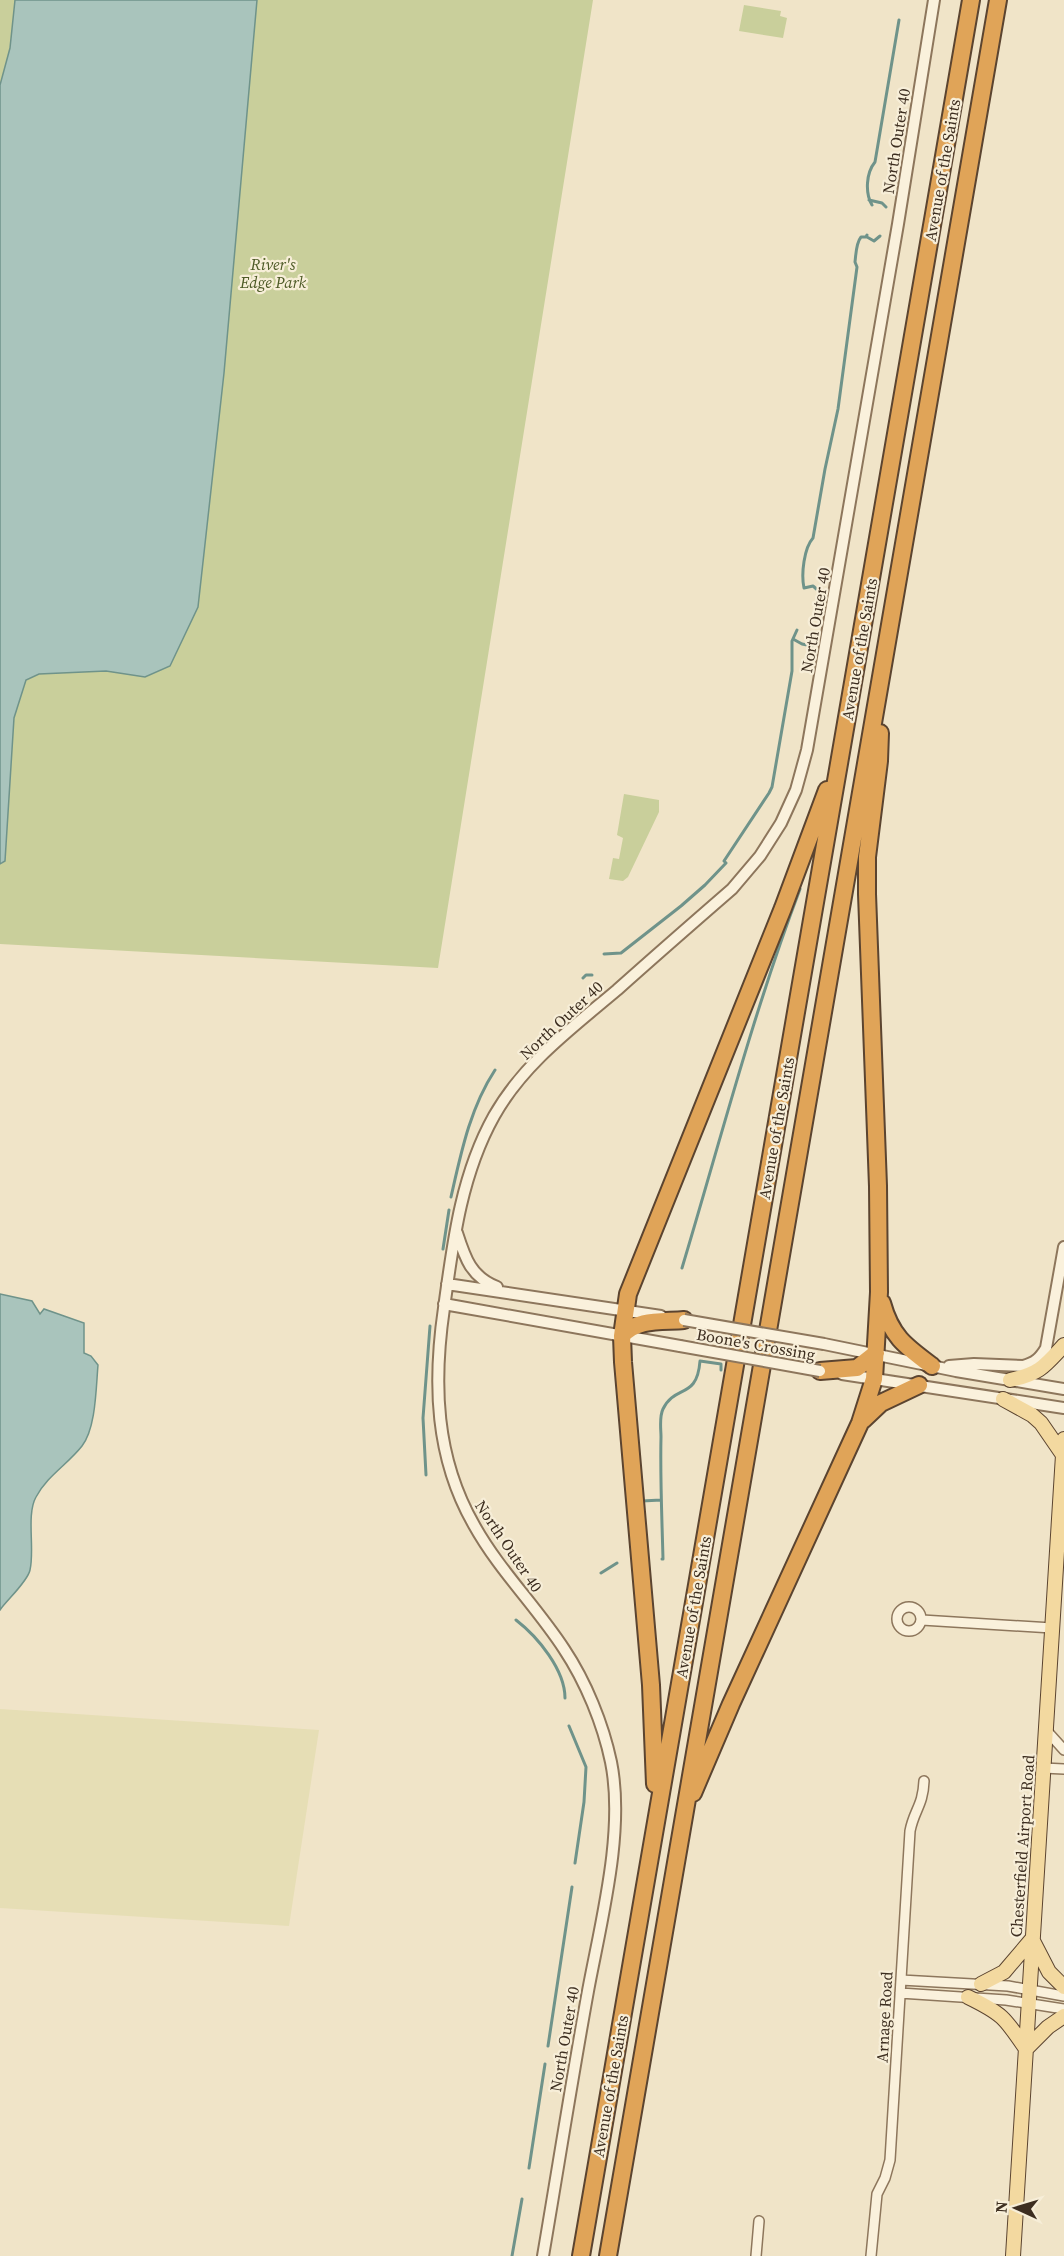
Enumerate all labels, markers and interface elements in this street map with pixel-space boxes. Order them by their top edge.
street label: North Outer 40 [877,87,915,195]
street label: Avenue of the Saints [919,97,965,243]
park label: River's Edge Park [239,253,307,293]
street label: North Outer 40 [795,566,835,674]
street label: Avenue of the Saints [836,576,882,722]
street label: North Outer 40 [515,976,607,1064]
street label: Avenue of the Saints [753,1055,799,1201]
street label: Boone's Crossing [695,1323,817,1365]
street label: North Outer 40 [470,1496,548,1596]
street label: Avenue of the Saints [670,1534,716,1680]
street label: Chesterfield Airport Road [1005,1754,1039,1938]
street label: Arnage Road [871,1971,897,2063]
street label: North Outer 40 [544,1985,584,2093]
street label: Avenue of the Saints [587,2013,633,2159]
north arrow [986,2178,1046,2238]
text: N [990,2200,1012,2214]

